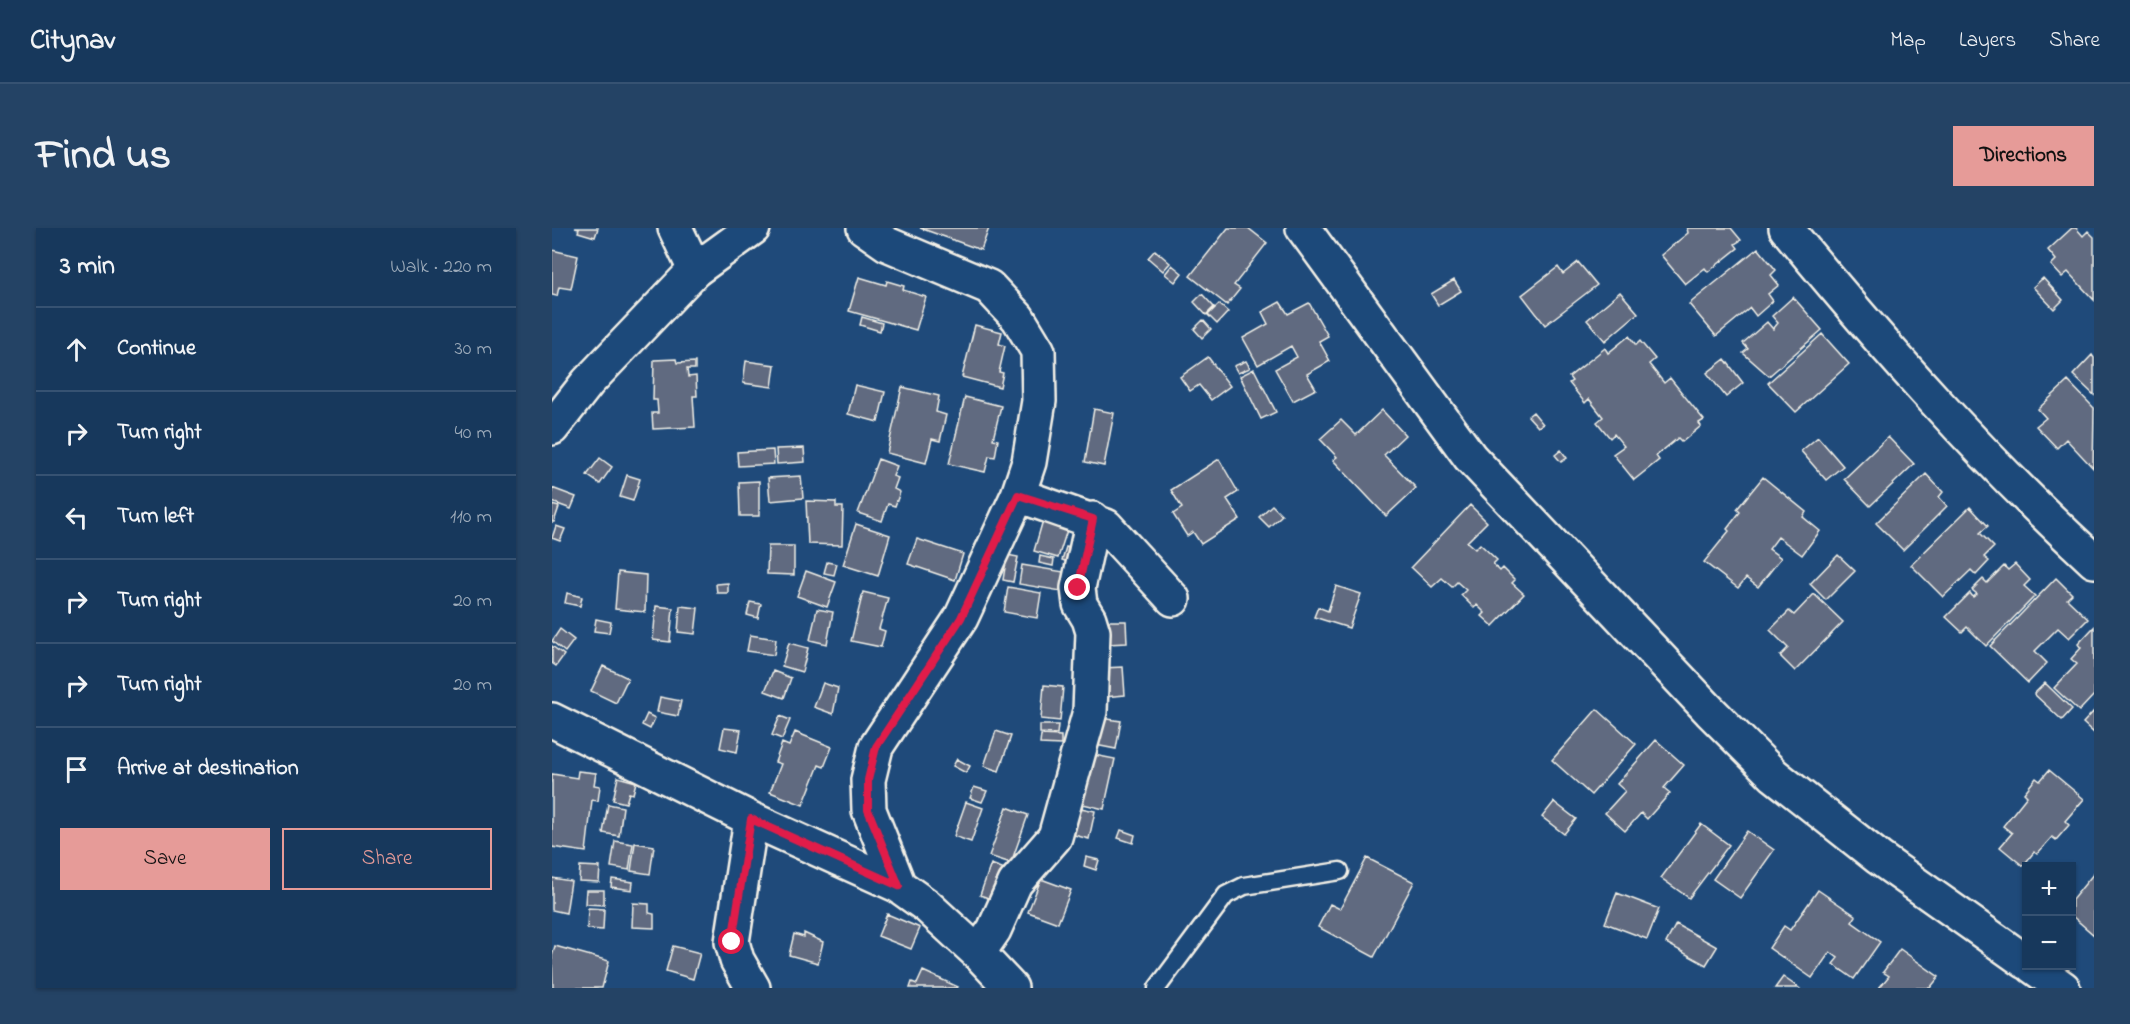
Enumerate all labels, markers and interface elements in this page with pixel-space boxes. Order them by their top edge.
text: Citynav [30,21,115,62]
text: Map [1890,26,1926,56]
text: Layers [1959,26,2016,56]
text: Share [2049,26,2100,56]
text: Find us [36,126,171,187]
button: Directions [1953,126,2094,186]
text: 3 min [60,248,115,286]
text: Walk · 220 m [390,253,492,282]
icon: ahead [60,333,93,366]
text: Continue [117,333,196,365]
text: 30 m [455,335,492,364]
icon: right [60,417,93,450]
text: Turn right [117,417,202,449]
text: 40 m [455,419,492,448]
icon: left [60,501,93,534]
text: Turn left [117,501,194,533]
text: 110 m [450,503,492,532]
route end [1064,574,1090,600]
icon: right [60,585,93,618]
text: Turn right [117,585,202,617]
text: 20 m [453,587,492,616]
icon: right [60,669,93,702]
text: Turn right [117,669,202,701]
text: 20 m [453,671,492,700]
icon: arrive [60,753,93,786]
text: Arrive at destination [117,753,299,785]
button: Save [60,828,270,890]
button: Share [282,828,492,890]
map controls [2022,862,2076,970]
button: + [2022,862,2076,916]
button: − [2022,916,2076,970]
route start [718,928,744,954]

